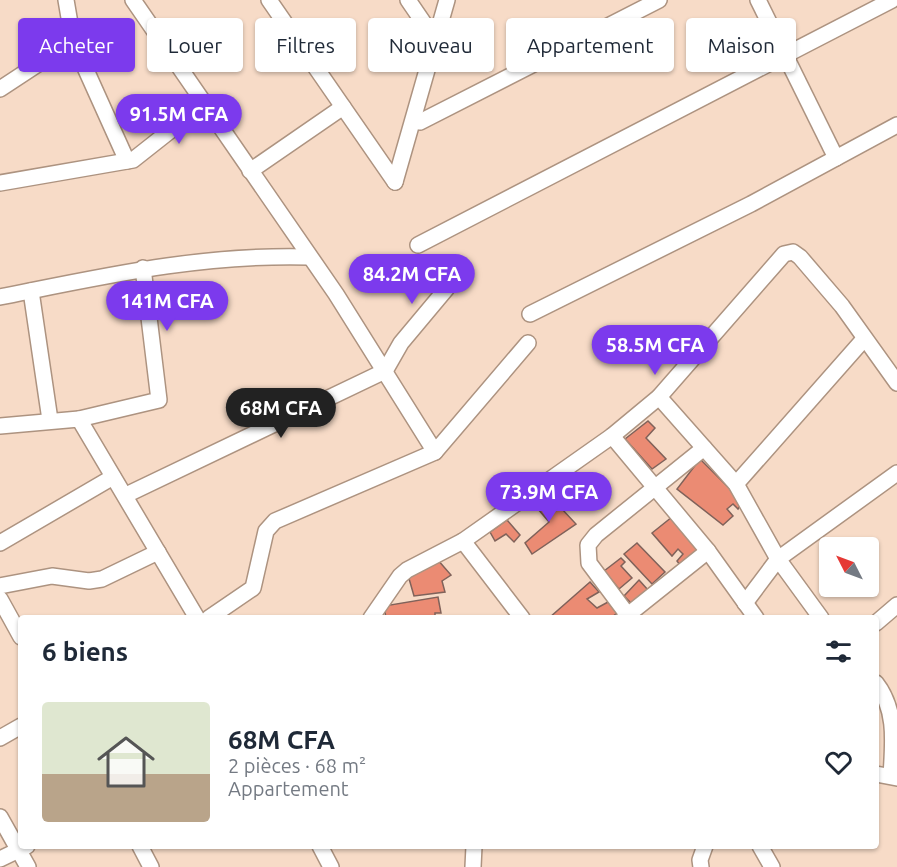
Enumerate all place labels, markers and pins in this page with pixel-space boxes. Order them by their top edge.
pin: 91.5M CFA [110,94,248,145]
pin: 84.2M CFA [343,254,481,305]
pin: 141M CFA [105,281,229,332]
pin: 58.5M CFA [586,325,724,376]
pin: 68M CFA [226,388,336,439]
pin: 73.9M CFA [480,472,618,523]

